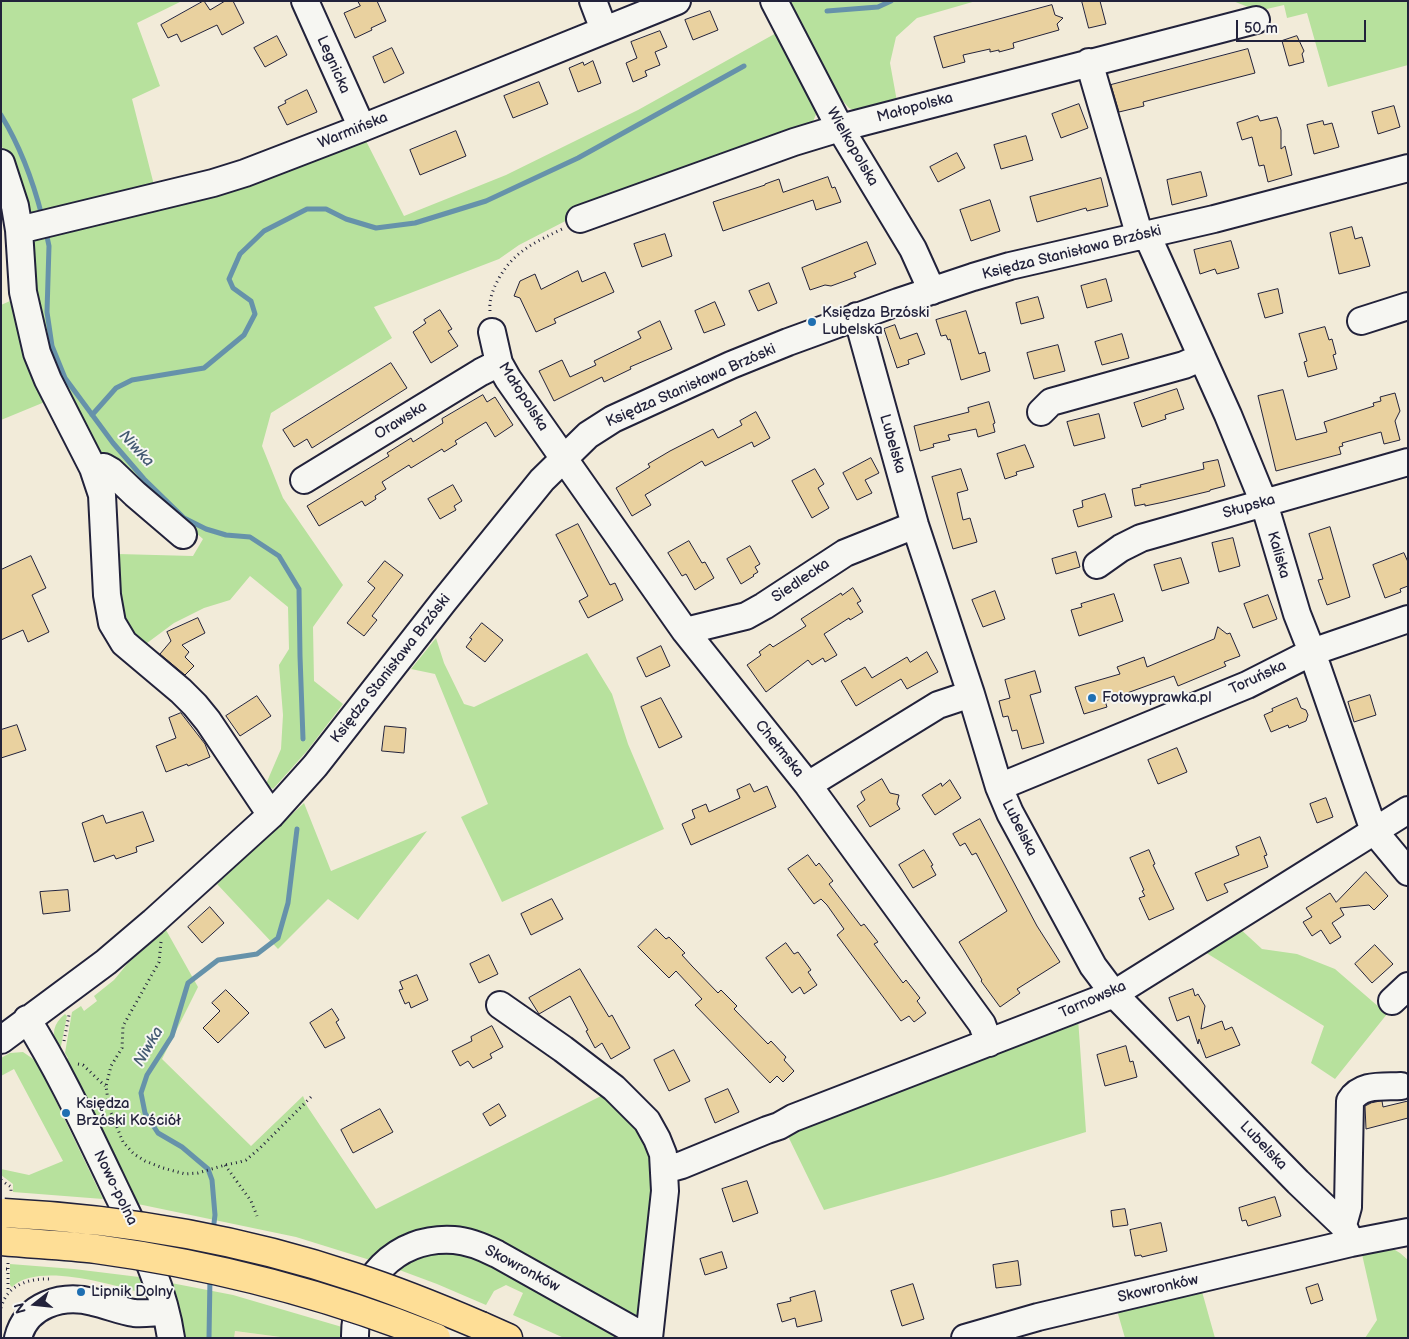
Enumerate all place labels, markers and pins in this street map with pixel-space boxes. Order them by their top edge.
place label: Księdza Brzóski Lubelska [822,304,929,339]
marker: Księdza Brzóski Lubelska [806,316,818,328]
place label: Fotowyprawka.pl [1102,689,1212,707]
marker: Fotowyprawka.pl [1086,692,1098,704]
place label: Księdza Brzóski Kościół [76,1095,181,1130]
marker: Księdza Brzóski Kościół [60,1107,72,1119]
place label: Lipnik Dolny [91,1283,173,1301]
marker: Lipnik Dolny [75,1286,87,1298]

